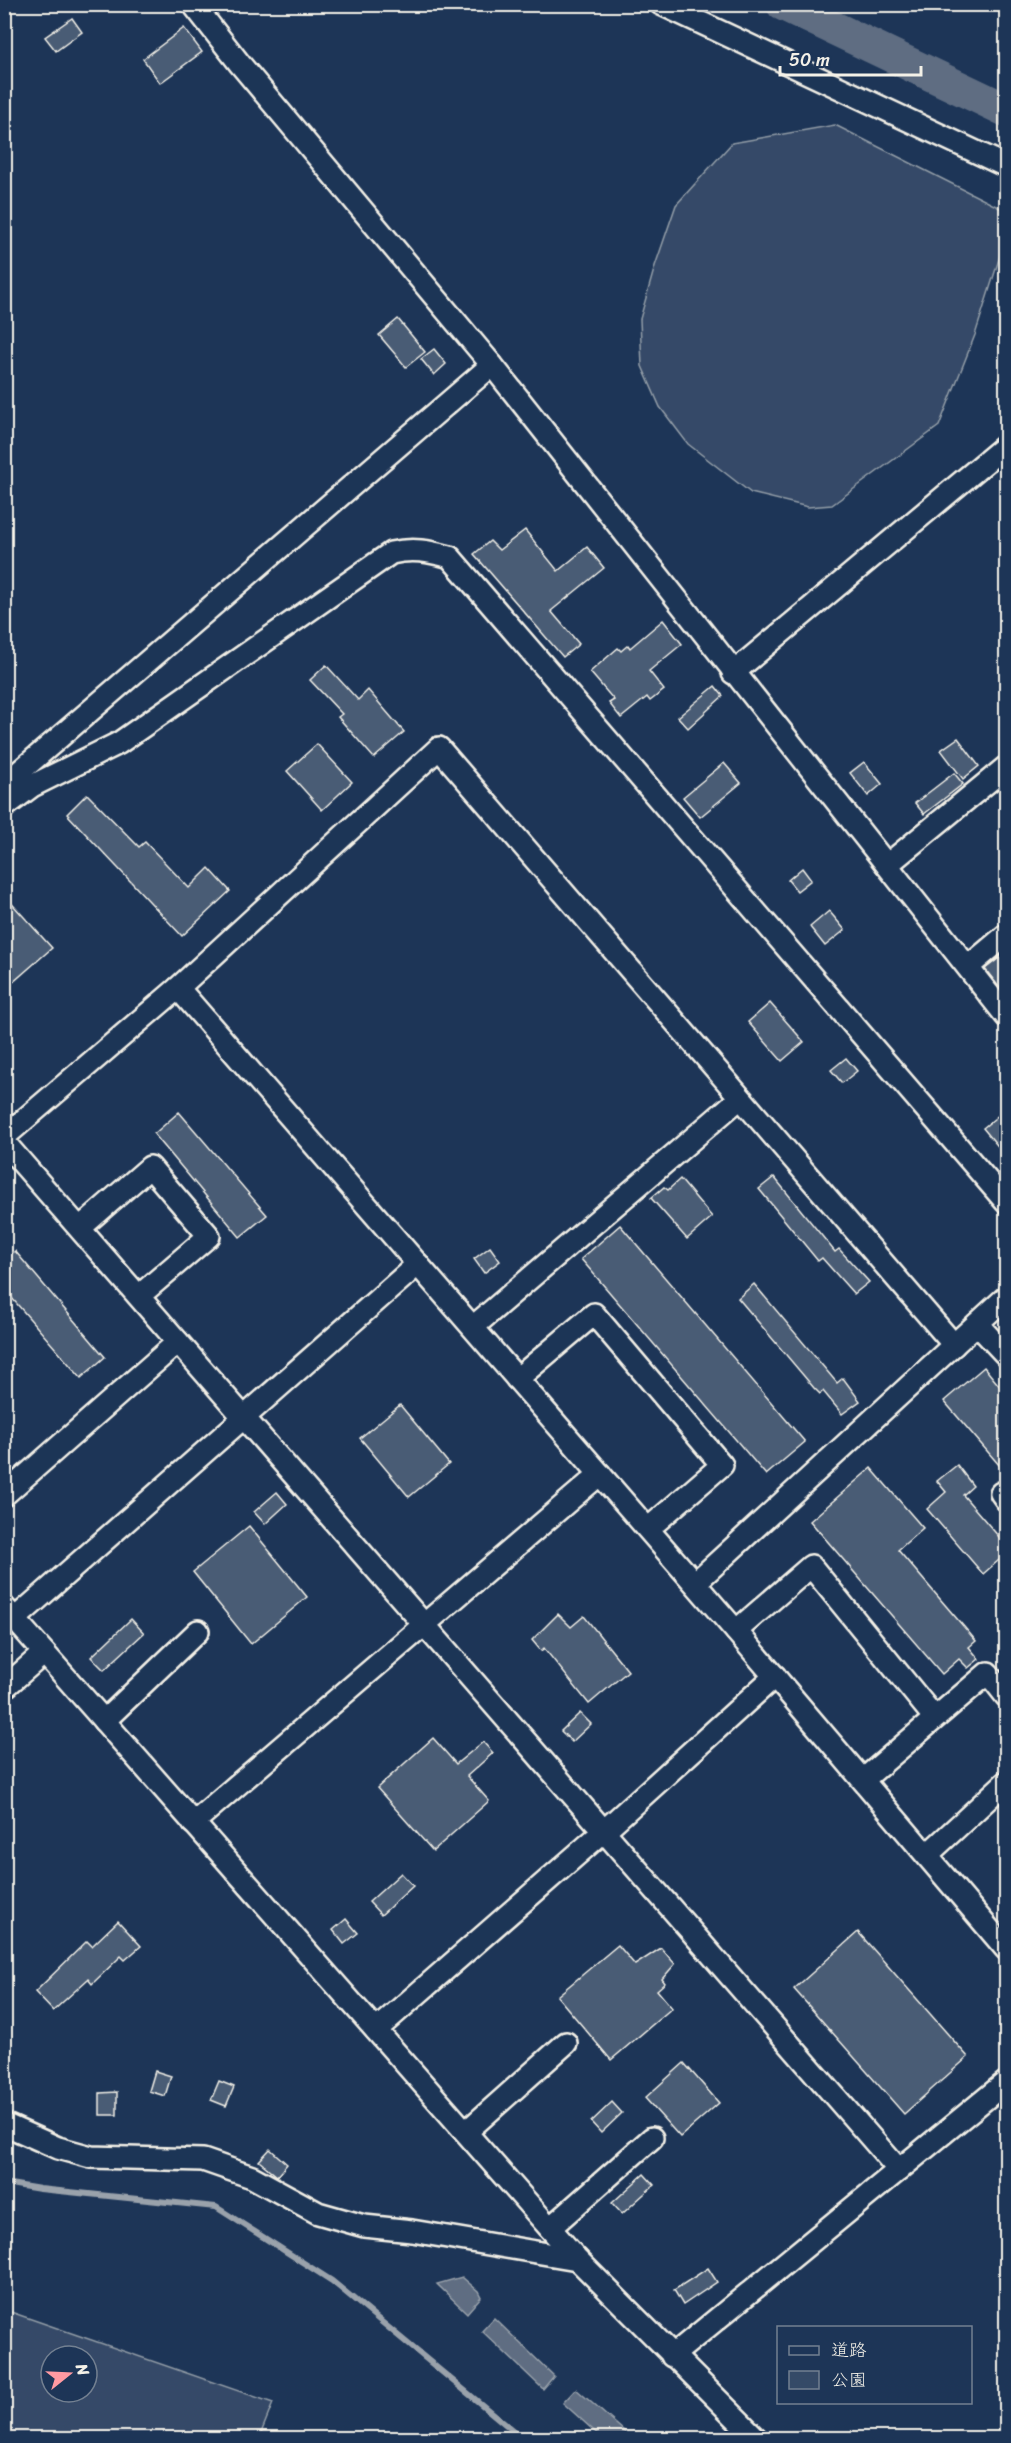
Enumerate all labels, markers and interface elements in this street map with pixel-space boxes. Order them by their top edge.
scale bar [780,39,921,77]
text: 50 m [789,44,830,76]
legend [777,2326,972,2404]
text: 道路 [831,2334,867,2366]
north arrow [39,2344,99,2404]
text: N [67,2359,99,2380]
text: 公園 [831,2364,867,2396]

